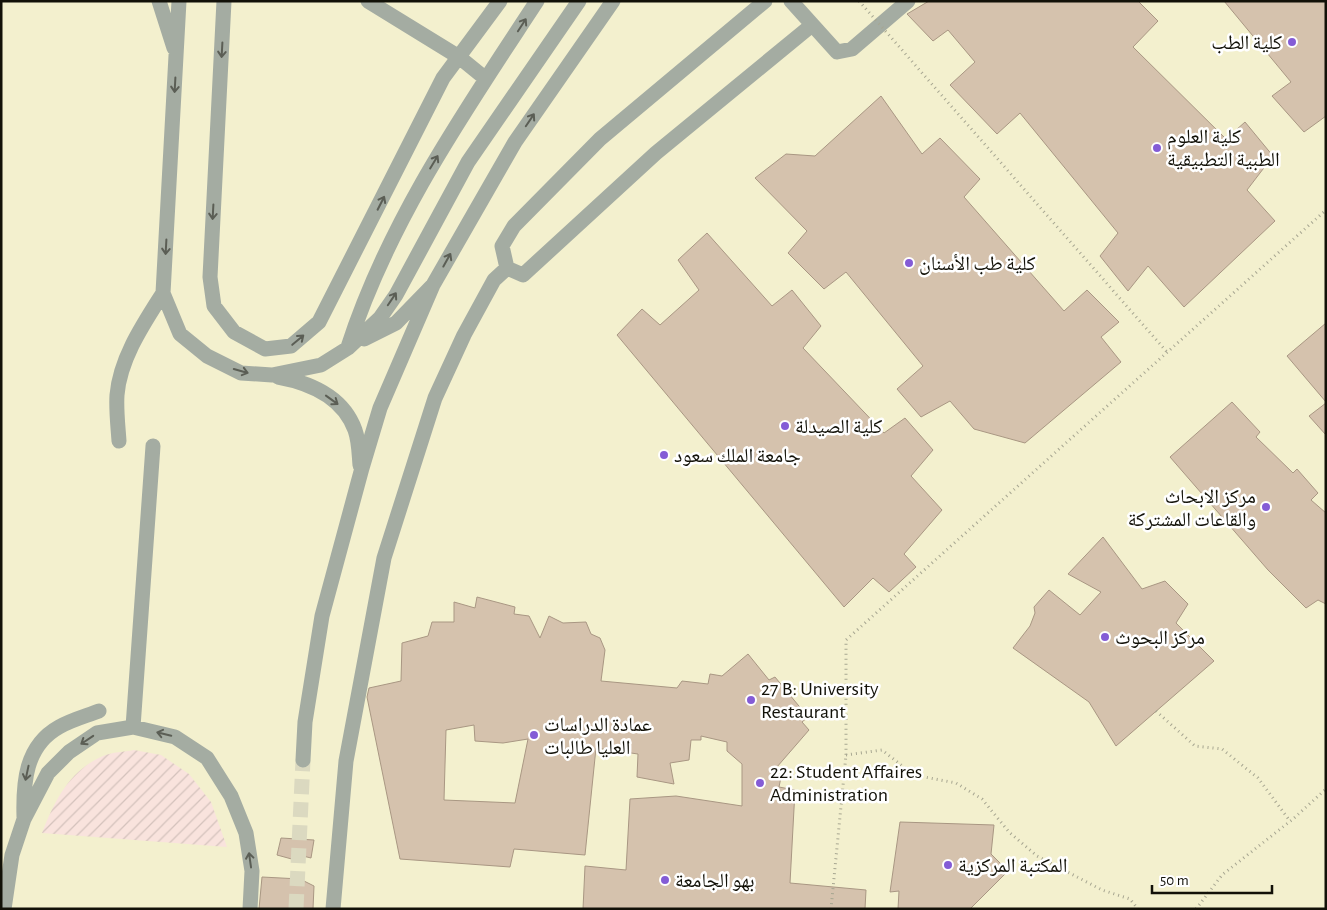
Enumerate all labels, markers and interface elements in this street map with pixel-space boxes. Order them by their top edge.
one-way arrow [517,18,527,32]
place label: كلية الطب [1211,33,1282,54]
marker: كلية الطب [1286,36,1298,48]
one-way arrow [217,42,226,58]
one-way arrow [170,77,179,93]
one-way arrow [525,113,535,127]
place label: كلية العلوم الطبية التطبيقية [1167,127,1280,171]
marker: كلية العلوم الطبية التطبيقية [1151,142,1163,154]
one-way arrow [430,155,440,169]
one-way arrow [377,196,386,211]
one-way arrow [209,204,218,220]
one-way arrow [161,239,170,255]
one-way arrow [442,252,452,267]
place label: كلية طب الأسنان [919,254,1035,275]
marker: كلية طب الأسنان [903,257,915,269]
one-way arrow [387,292,398,306]
one-way arrow [291,335,304,346]
one-way arrow [233,367,249,377]
one-way arrow [325,395,339,405]
place label: كلية الصيدلة [795,417,882,437]
marker: كلية الصيدلة [779,420,791,432]
place label: جامعة الملك سعود [674,446,801,466]
marker: جامعة الملك سعود [658,449,670,461]
place label: مركز الابحاث والقاعات المشتركة [1128,487,1256,530]
marker: مركز الابحاث والقاعات المشتركة [1260,501,1272,513]
place label: مركز البحوث [1115,628,1205,649]
marker: مركز البحوث [1099,631,1111,643]
place label: 27 B: University Restaurant [761,679,879,722]
marker: 27 B: University Restaurant [745,694,757,706]
place label: عمادة الدراسات العليا طالبات [544,715,652,759]
one-way arrow [156,729,172,738]
marker: عمادة الدراسات العليا طالبات [528,729,540,741]
one-way arrow [80,735,94,745]
place label: 22: Student Affaires Administration [770,762,922,805]
one-way arrow [22,764,31,780]
marker: 22: Student Affaires Administration [754,777,766,789]
one-way arrow [245,852,255,868]
place label: المكتبة المركزية [958,856,1067,877]
marker: المكتبة المركزية [942,859,954,871]
scale bar [1152,862,1272,894]
place label: بهو الجامعة [675,871,755,892]
text: 50 m [1160,873,1189,888]
marker: بهو الجامعة [659,874,671,886]

